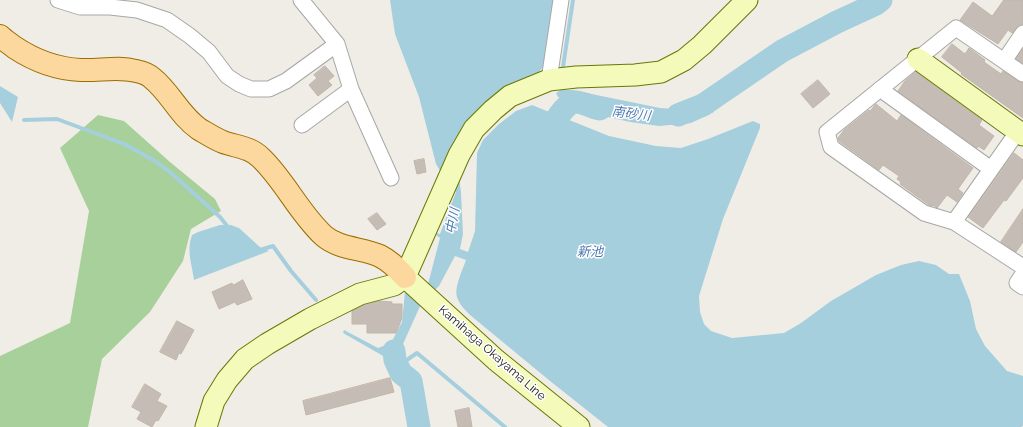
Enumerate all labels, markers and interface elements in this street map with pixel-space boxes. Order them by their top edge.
water label: 南砂川 [611,104,651,124]
water label: 中川 [443,207,463,235]
water label: 新池 [577,244,603,260]
street label: Kamihaga Okayama Line [435,303,549,403]

